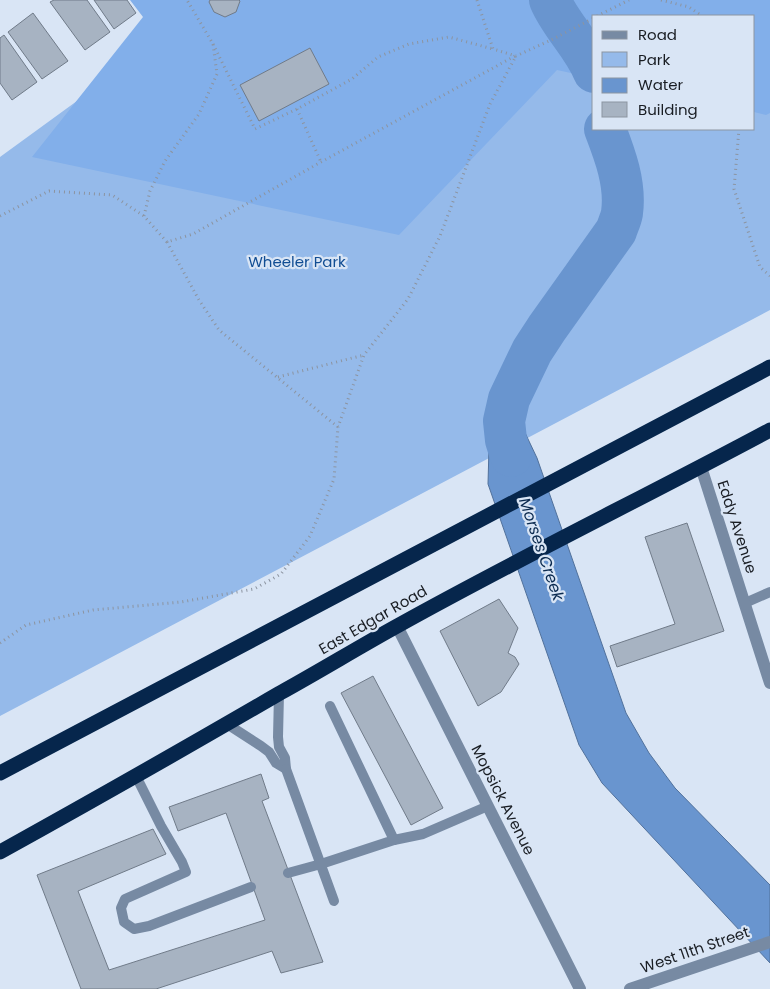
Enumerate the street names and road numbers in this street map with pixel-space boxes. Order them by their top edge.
street label: Eddy Avenue [713,478,762,576]
street label: East Edgar Road [315,580,431,659]
street label: Mopsick Avenue [467,741,540,859]
street label: West 11th Street [638,921,752,978]

